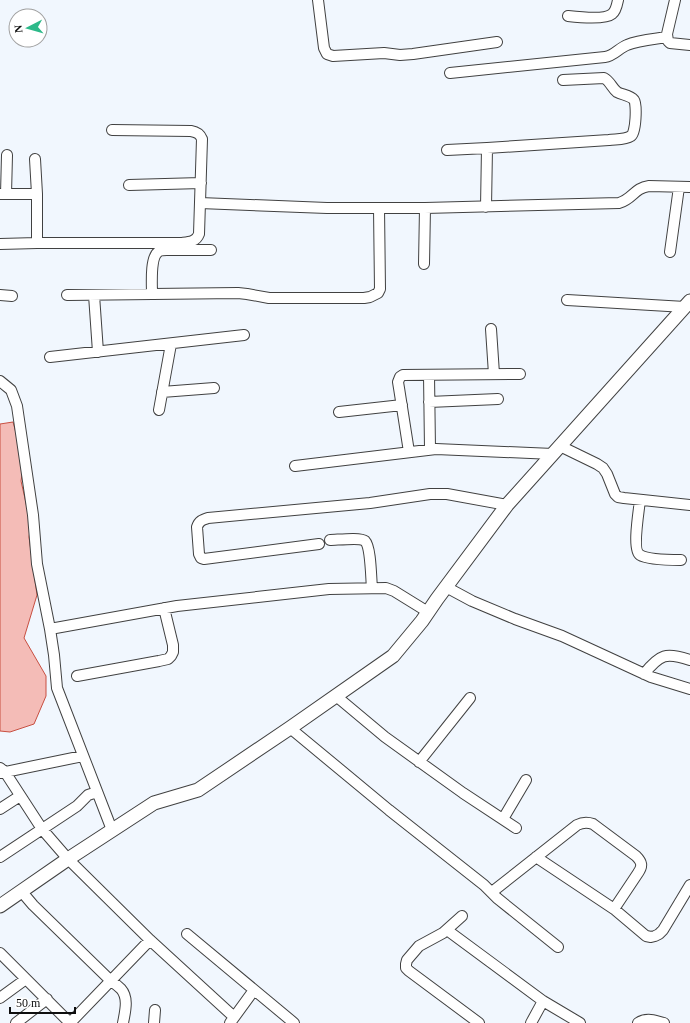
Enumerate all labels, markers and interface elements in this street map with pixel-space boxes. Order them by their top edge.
north arrow [8,8,48,48]
text: N [12,24,24,34]
scale bar [10,989,75,1015]
text: 50 m [16,996,41,1010]

